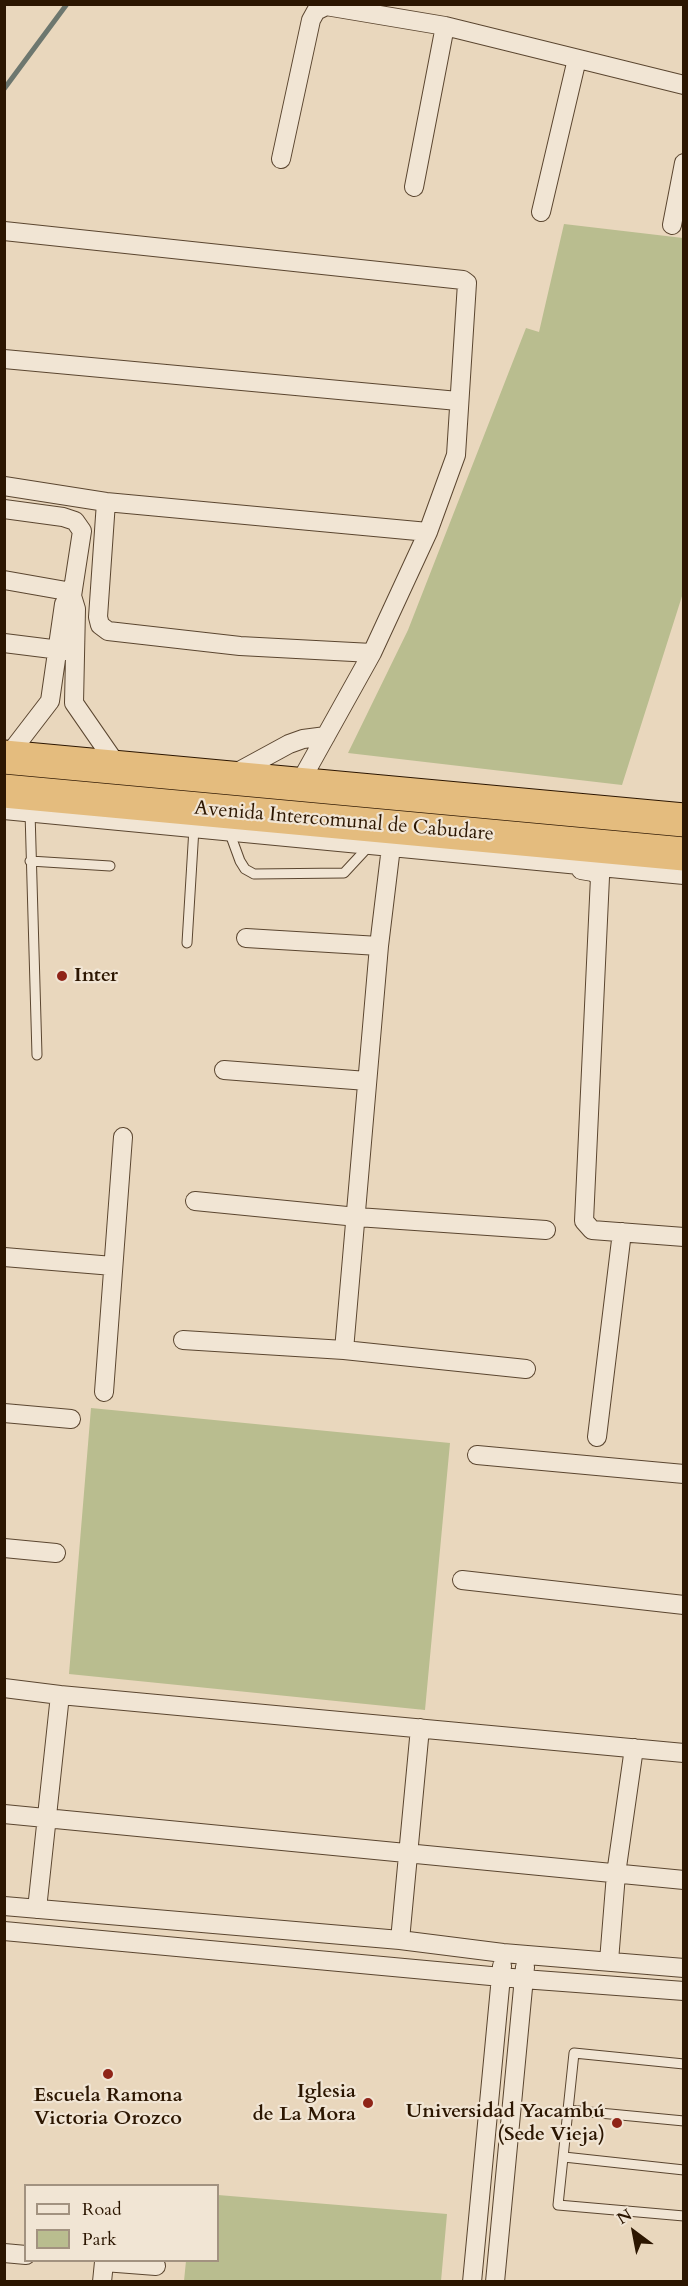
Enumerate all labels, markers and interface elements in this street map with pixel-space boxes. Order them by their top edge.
street label: Avenida Intercomunal de Cabudare [193,797,495,847]
place label: Inter [74,964,118,988]
marker: Inter [55,969,69,983]
marker: Escuela Ramona Victoria Orozco [101,2067,115,2081]
place label: Iglesia de La Mora [252,2080,356,2127]
place label: Escuela Ramona Victoria Orozco [33,2084,183,2131]
marker: Iglesia de La Mora [361,2096,375,2110]
place label: Universidad Yacambú (Sede Vieja) [406,2100,605,2147]
marker: Universidad Yacambú (Sede Vieja) [610,2116,624,2130]
legend [24,2184,219,2262]
text: Road [82,2197,122,2222]
north arrow [604,2202,664,2262]
text: N [613,2204,636,2230]
text: Park [82,2227,117,2252]

